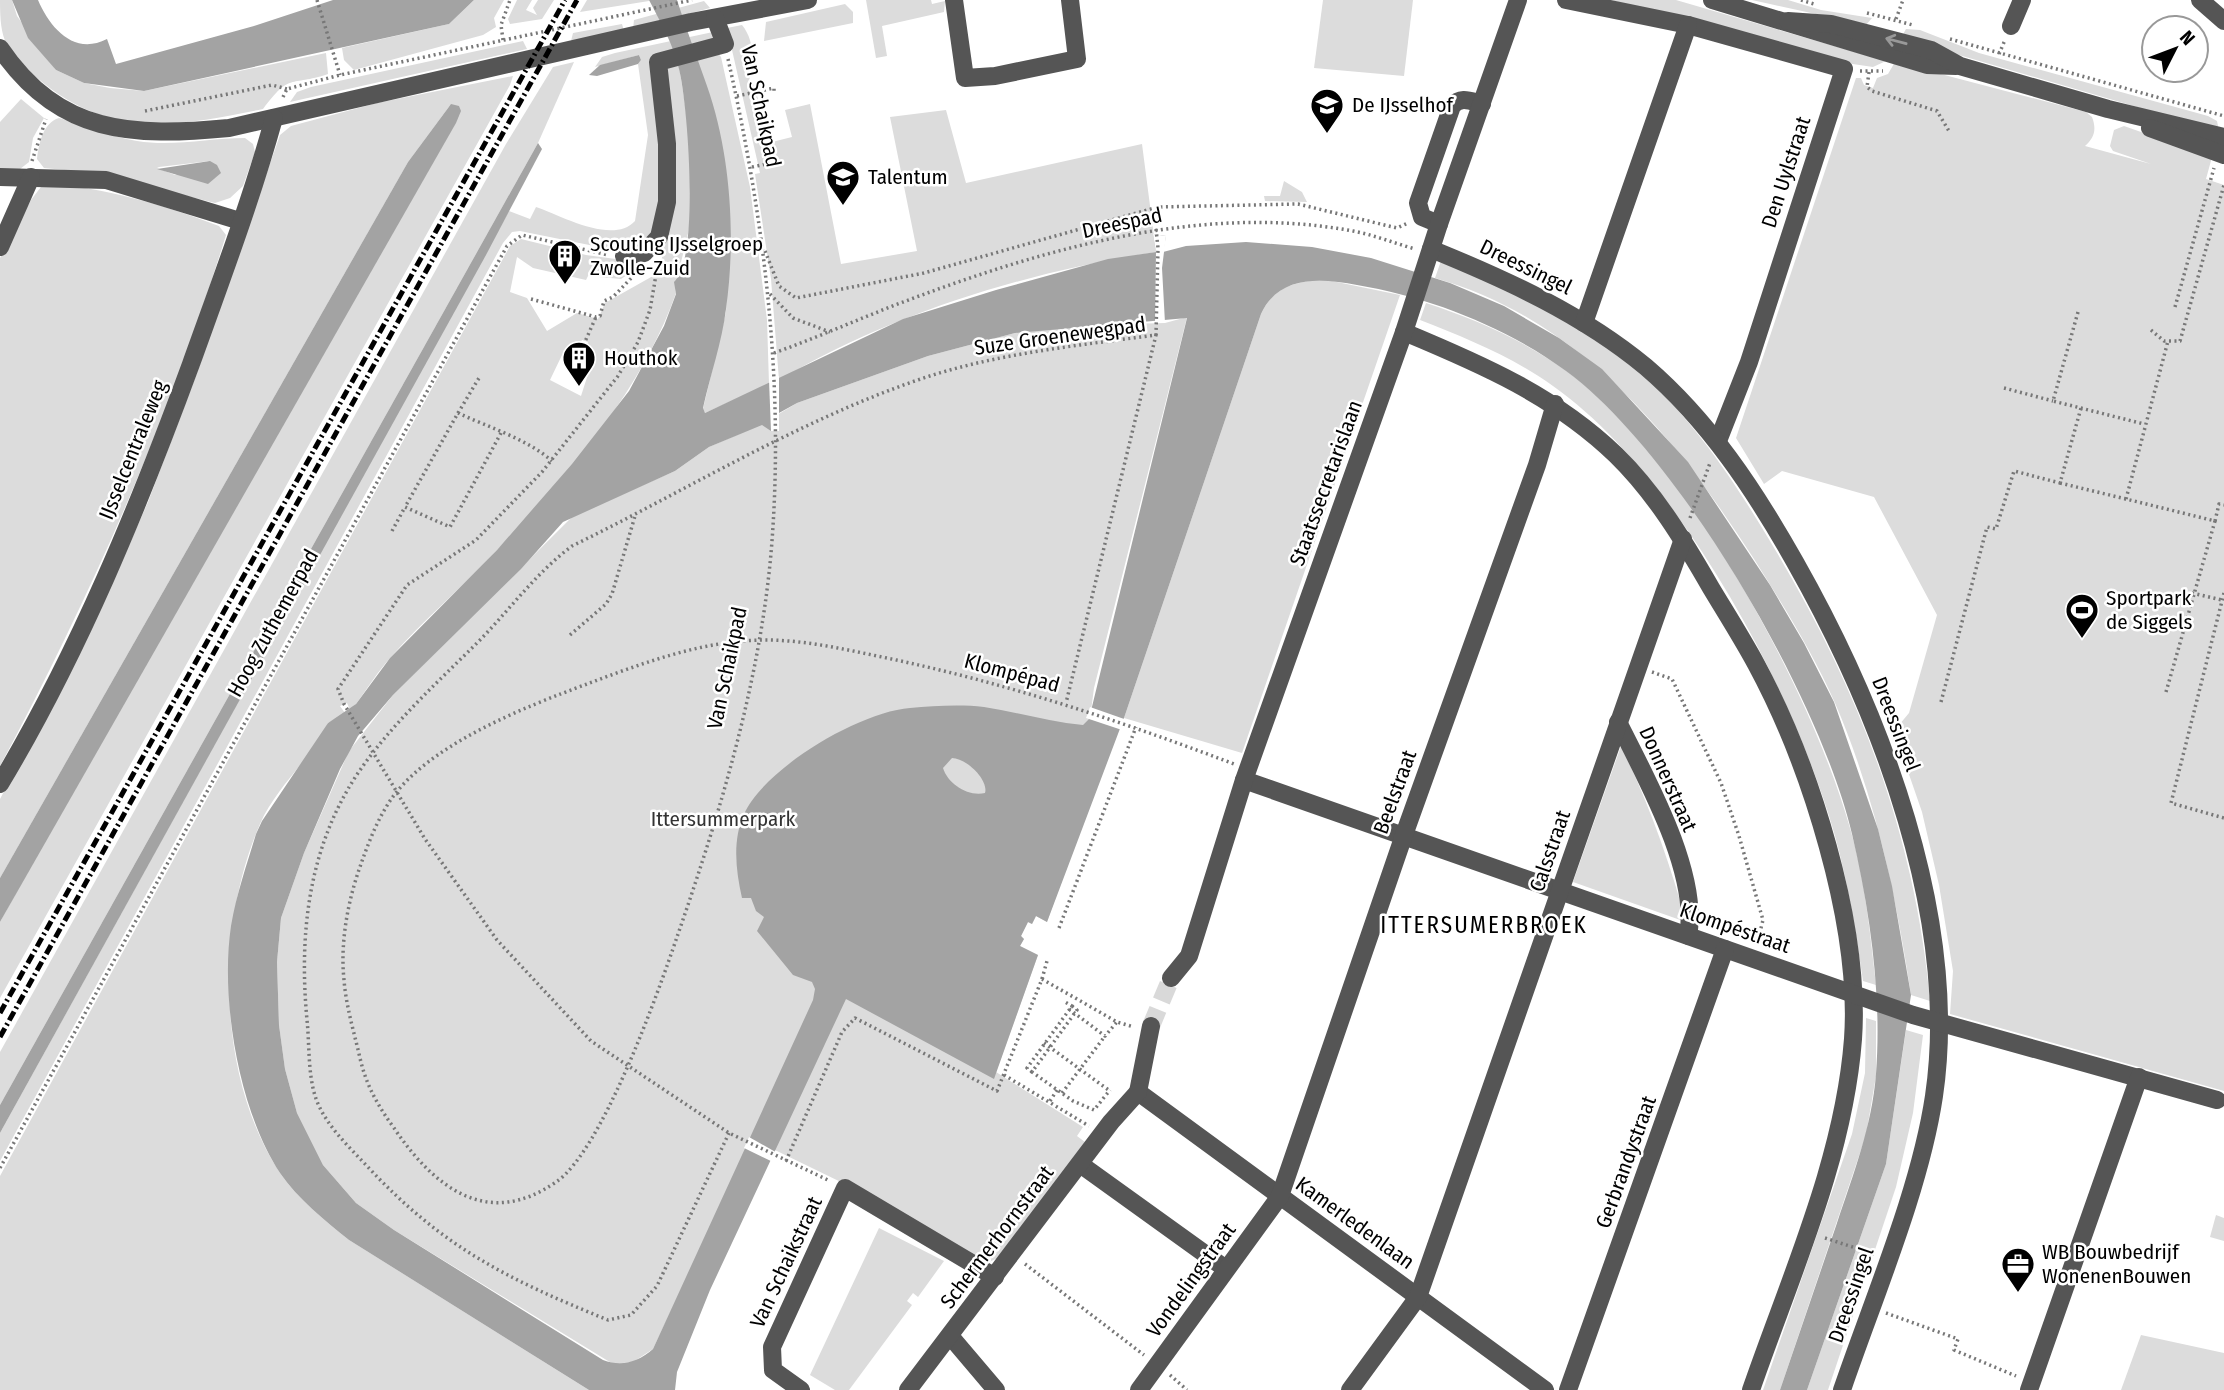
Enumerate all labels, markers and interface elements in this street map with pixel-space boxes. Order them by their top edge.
north arrow [2140,14,2210,84]
text: N [2175,26,2200,50]
one-way arrow [1886,34,1908,47]
street label: Van Schaikpad [735,42,787,170]
school or university icon: De IJsselhof [1308,86,1346,135]
place label: De IJsselhof [1352,92,1454,118]
street label: Den Uylstraat [1756,113,1816,231]
school or university icon: Talentum [824,158,862,207]
place label: Talentum [868,164,948,190]
street label: Dreespad [1080,202,1164,244]
place label: Scouting IJsselgroep Zwolle-Zuid [590,231,763,281]
street label: Dreessingel [1476,234,1577,301]
building icon: Scouting IJsselgroep Zwolle-Zuid [546,237,584,286]
street label: Suze Groenewegpad [973,311,1147,361]
building icon: Houthok [560,339,598,388]
place label: Houthok [604,345,678,371]
street label: IJsselcentraleweg [93,376,173,524]
street label: Staatssecretarislaan [1284,397,1368,569]
street label: Hoog Zuthemerpad [222,545,324,701]
place label: Sportpark de Siggels [2106,585,2193,635]
sports icon: Sportpark de Siggels [2063,591,2101,640]
street label: Van Schaikpad [701,604,753,732]
street label: Klompépad [961,648,1063,698]
street label: Dreessingel [1866,673,1926,775]
street label: Donnerstraat [1633,722,1703,836]
street label: Beelstraat [1368,746,1422,838]
park label: Ittersummerpark [651,806,796,832]
street label: Calsstraat [1524,807,1576,895]
street label: Klompéstraat [1676,897,1794,959]
district label: ITTERSUMERBROEK [1380,911,1588,939]
street label: Gerbrandystraat [1590,1092,1662,1232]
street label: Schermerhornstraat [935,1160,1059,1314]
street label: Kamerledenlaan [1290,1171,1420,1275]
street label: Van Schaikstraat [744,1192,828,1332]
street label: Vondelingstraat [1141,1217,1241,1342]
place label: WB Bouwbedrijf WonenenBouwen [2042,1239,2191,1289]
street label: Dreessingel [1823,1243,1880,1346]
office icon: WB Bouwbedrijf WonenenBouwen [1999,1245,2037,1294]

